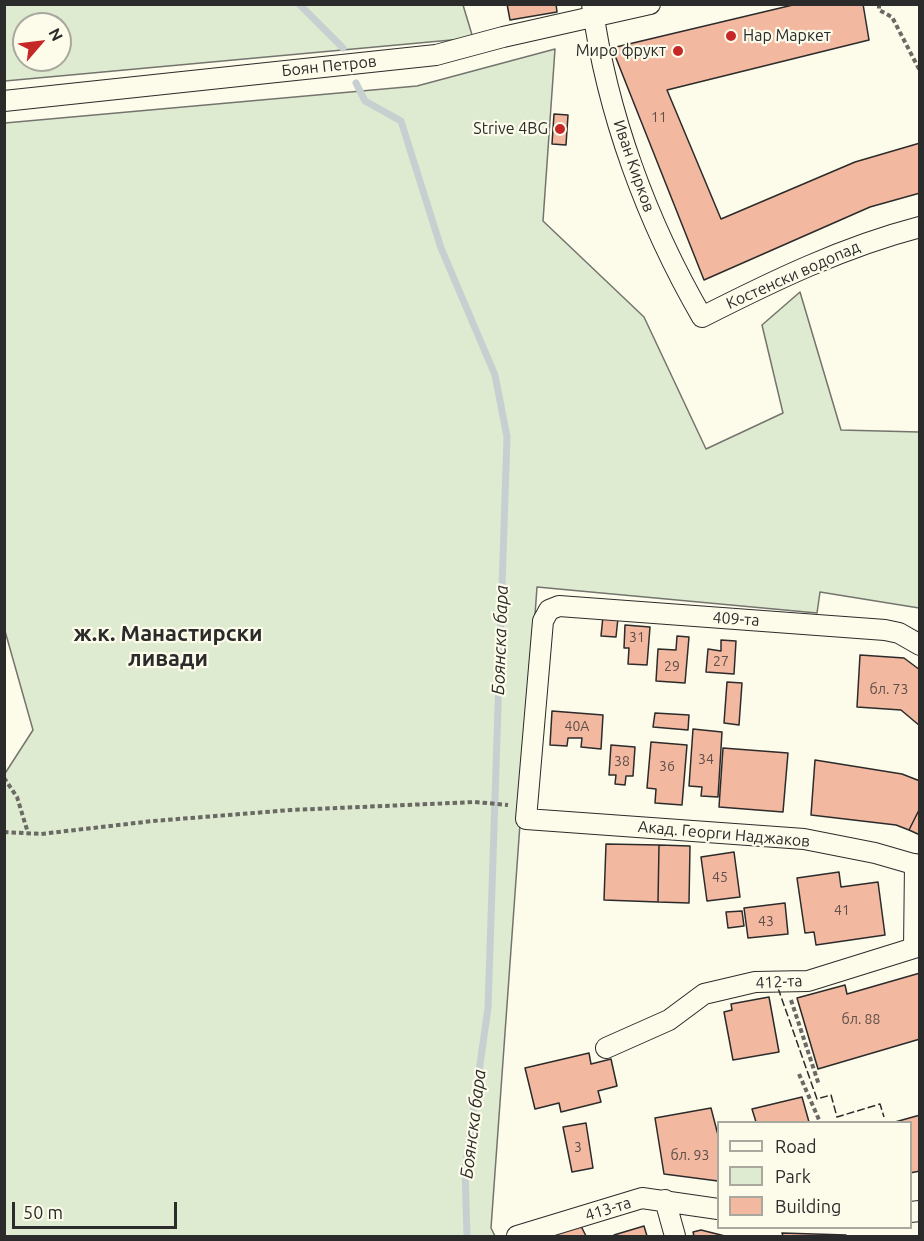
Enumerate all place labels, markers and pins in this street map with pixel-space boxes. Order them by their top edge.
place label: Нар Маркет [743,26,831,46]
marker: Нар Маркет [724,29,738,43]
place label: Миро фрукт [576,41,666,61]
marker: Миро фрукт [671,44,685,58]
place label: Strive 4BG [473,119,548,139]
marker: Strive 4BG [553,122,567,136]

